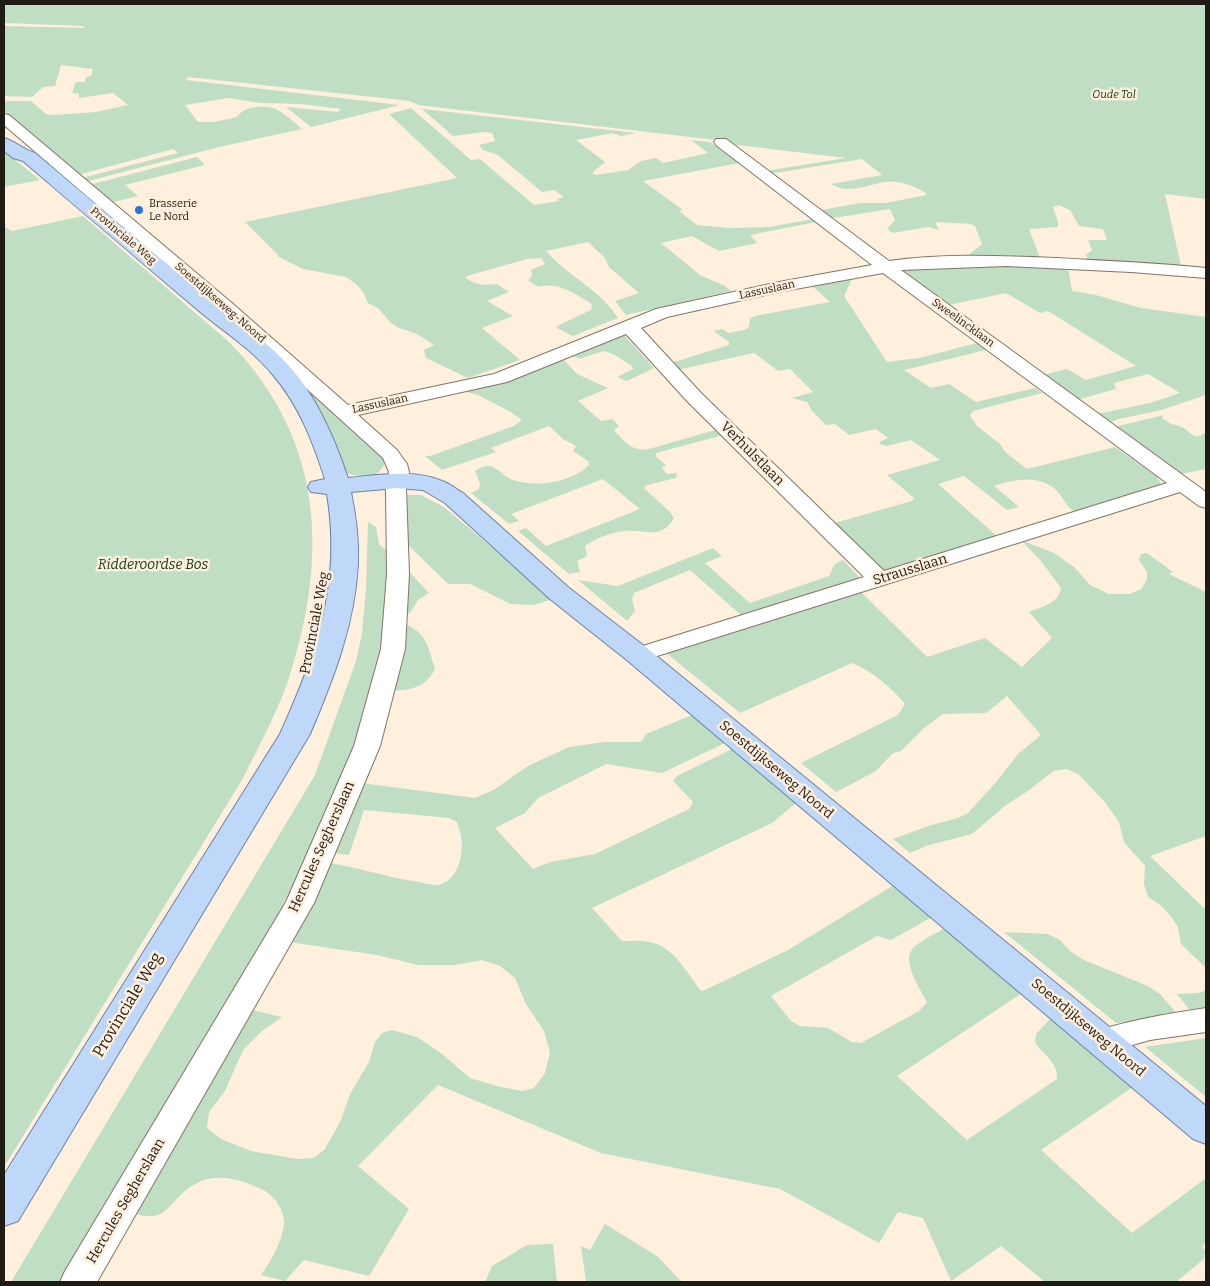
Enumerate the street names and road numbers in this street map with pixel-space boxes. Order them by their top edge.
street label: Provinciale Weg [87,205,159,267]
street label: Soestdijkseweg-Noord [172,260,268,346]
street label: Lassuslaan [738,278,796,302]
street label: Sweelincklaan [929,296,997,350]
street label: Lassuslaan [351,392,409,416]
street label: Verhulstlaan [717,419,787,489]
street label: Strausslaan [871,551,949,589]
street label: Provinciale Weg [297,570,333,676]
street label: Soestdijkseweg Noord [716,717,836,823]
street label: Hercules Segherslaan [285,779,359,915]
street label: Provinciale Weg [89,949,167,1061]
street label: Soestdijkseweg Noord [1028,975,1148,1081]
street label: Hercules Segherslaan [83,1135,169,1267]

